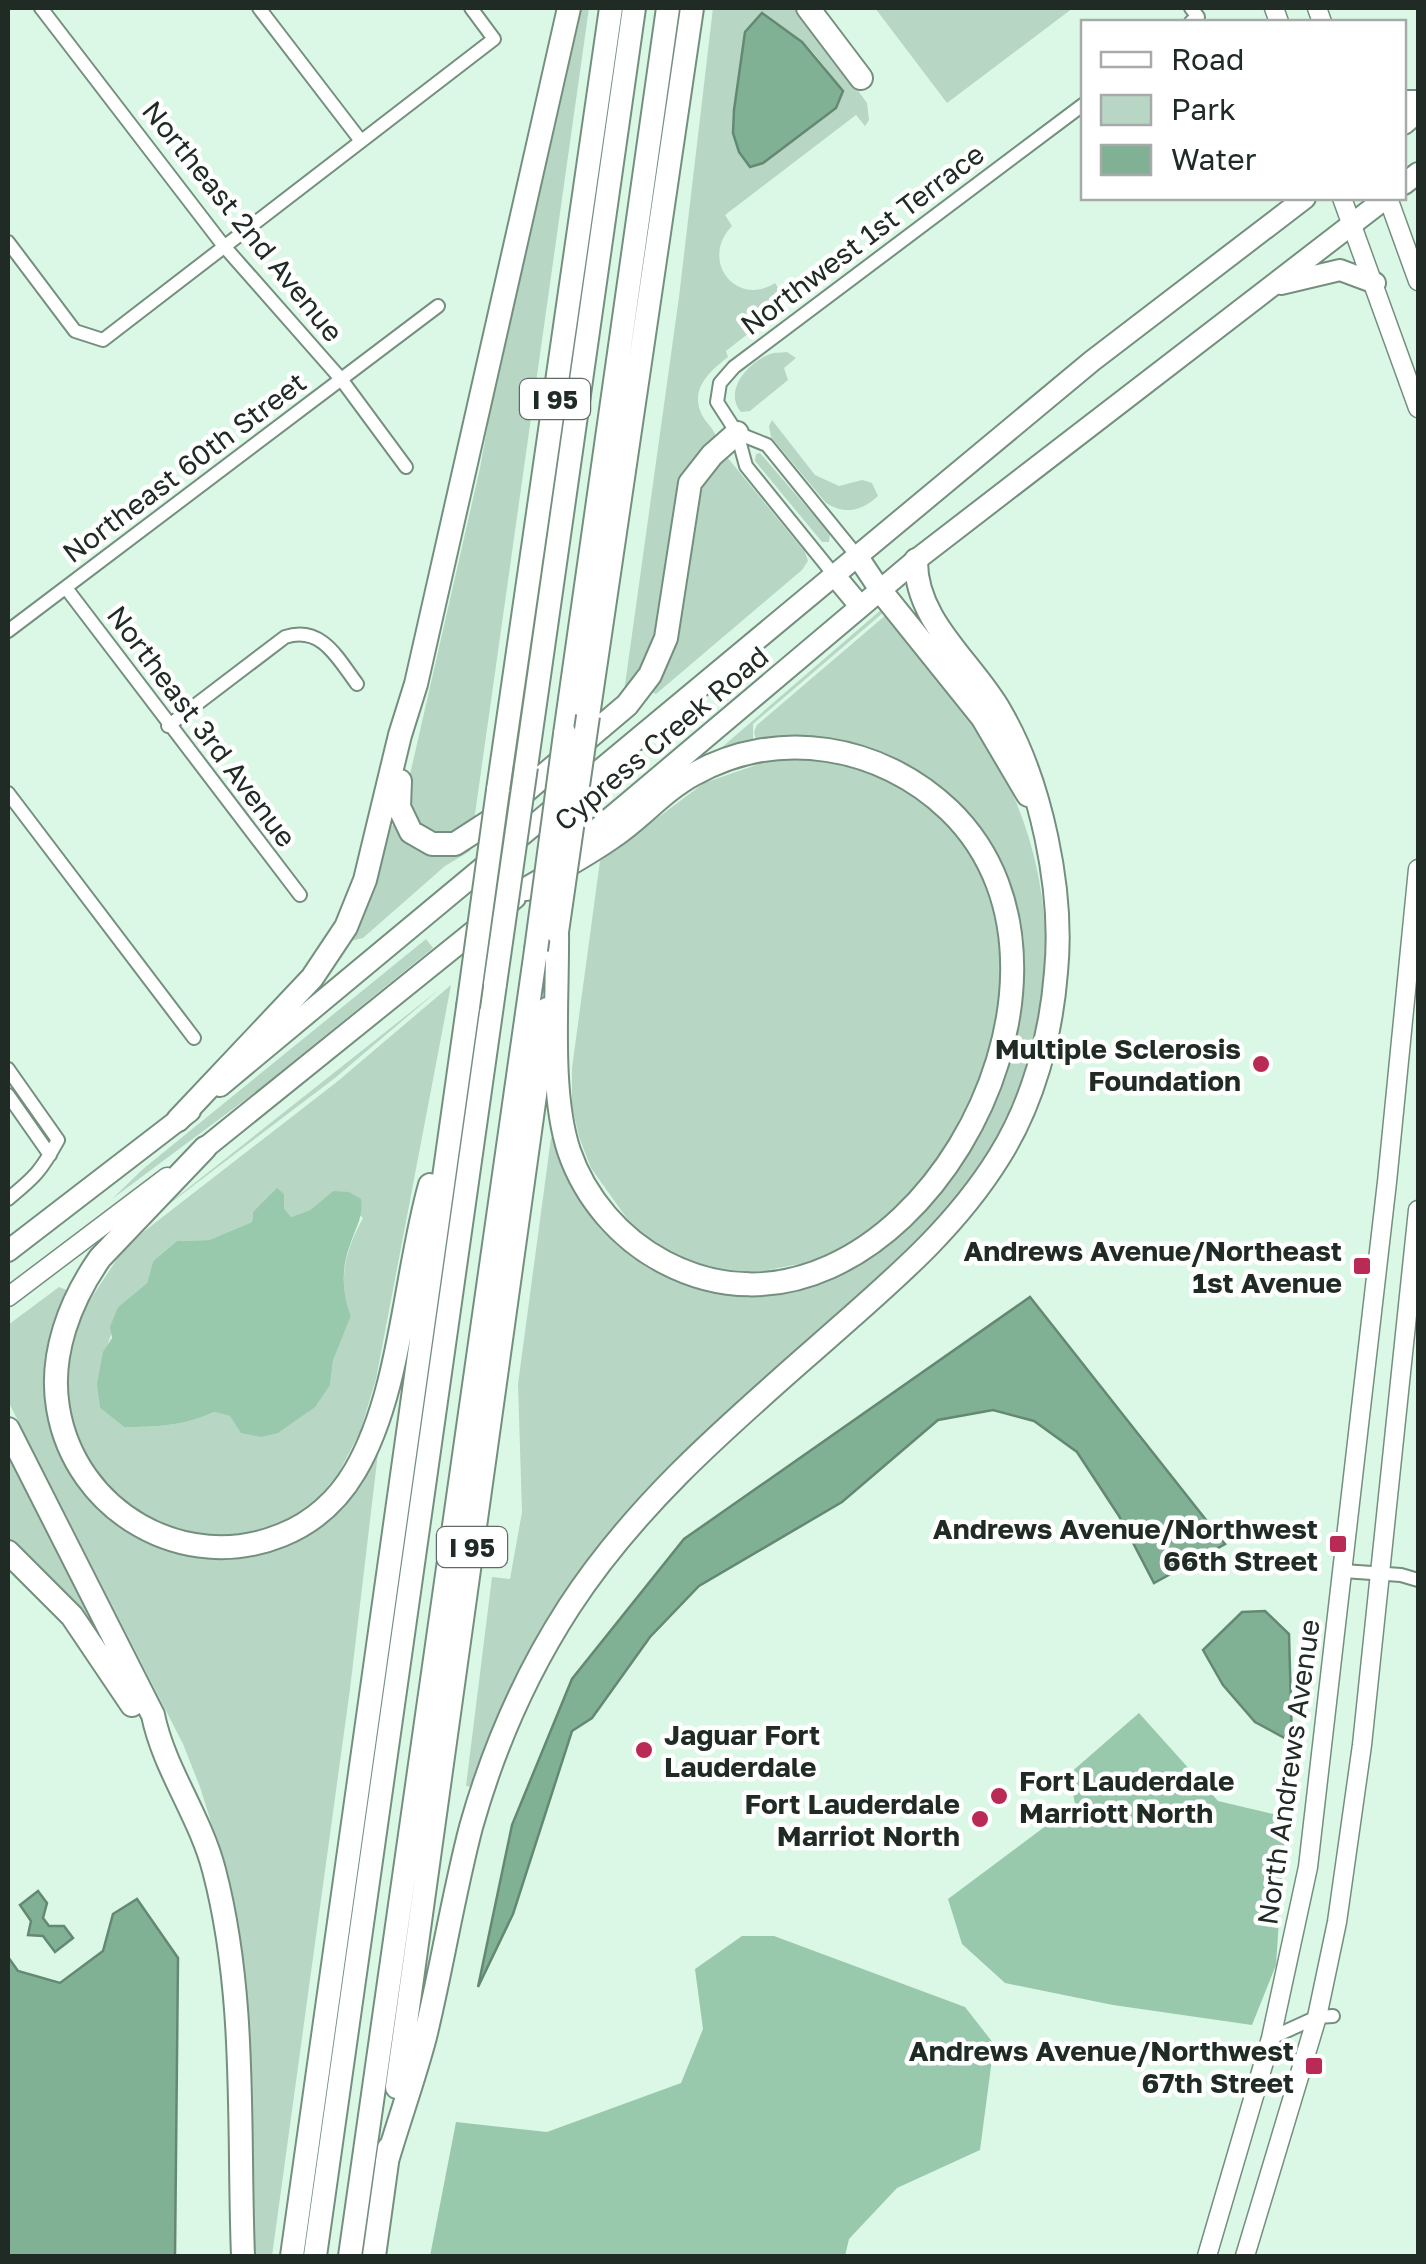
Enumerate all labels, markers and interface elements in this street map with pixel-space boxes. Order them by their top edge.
legend [1081,20,1406,200]
text: Road [1171,41,1245,77]
text: Park [1171,91,1236,127]
street label: Northeast 2nd Avenue [136,94,350,348]
street label: Northwest 1st Terrace [734,137,990,341]
text: Water [1171,141,1257,177]
street label: Northeast 60th Street [56,365,312,569]
road number: I 95 [520,379,590,419]
street label: Northeast 3rd Avenue [101,599,303,853]
street label: Cypress Creek Road [547,639,775,837]
place label: Multiple Sclerosis Foundation [995,1032,1241,1097]
marker: Multiple Sclerosis Foundation [1250,1053,1272,1075]
place label: Andrews Avenue/Northeast 1st Avenue [963,1234,1342,1299]
marker: Andrews Avenue/Northeast 1st Avenue [1351,1255,1373,1277]
place label: Andrews Avenue/Northwest 66th Street [933,1512,1318,1577]
road number: I 95 [437,1527,507,1567]
marker: Andrews Avenue/Northwest 66th Street [1327,1533,1349,1555]
street label: North Andrews Avenue [1250,1617,1326,1927]
place label: Jaguar Fort Lauderdale [664,1718,820,1783]
marker: Jaguar Fort Lauderdale [633,1739,655,1761]
place label: Fort Lauderdale Marriott North [1019,1764,1234,1829]
marker: Fort Lauderdale Marriott North [988,1785,1010,1807]
place label: Fort Lauderdale Marriot North [745,1787,960,1852]
marker: Fort Lauderdale Marriot North [969,1808,991,1830]
place label: Andrews Avenue/Northwest 67th Street [909,2034,1294,2099]
marker: Andrews Avenue/Northwest 67th Street [1303,2055,1325,2077]

